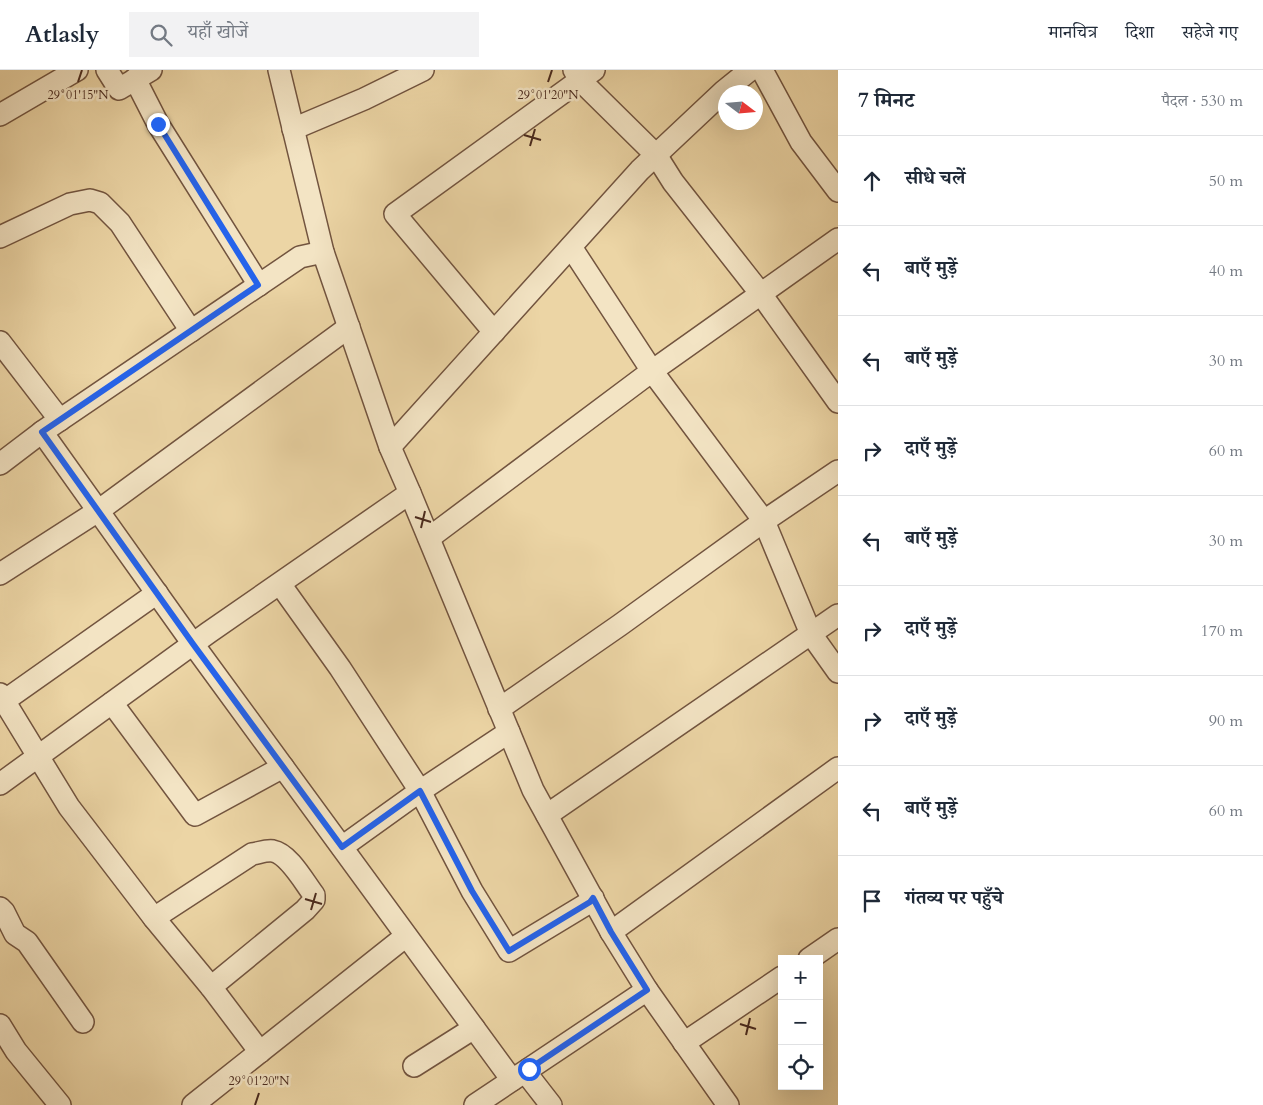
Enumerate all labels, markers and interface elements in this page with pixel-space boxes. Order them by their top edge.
search box [129,12,479,57]
text: Atlasly [25,18,99,51]
text: यहाँ खोजें [187,19,248,45]
text: मानचित्र [1049,20,1097,45]
text: दिशा [1125,20,1154,45]
text: सहेजे गए [1182,20,1238,45]
icon: search [147,21,175,49]
north arrow [718,85,763,130]
text: 7 मिनट [858,86,914,115]
text: 29°01'15"N [48,87,109,103]
text: 29°01'20"N [518,87,579,103]
text: पैदल · 530 m [1162,90,1243,112]
route end [147,113,170,136]
text: सीधे चलें [905,165,965,191]
icon: ahead [858,167,886,195]
text: 50 m [1209,170,1243,192]
text: बाएँ मुड़ें [905,255,957,281]
icon: left [858,257,886,285]
text: 40 m [1209,260,1243,282]
text: बाएँ मुड़ें [905,345,957,371]
icon: left [858,347,886,375]
text: 30 m [1209,350,1243,372]
text: दाएँ मुड़ें [905,435,957,461]
icon: right [858,437,886,465]
text: 60 m [1209,440,1243,462]
text: बाएँ मुड़ें [905,525,957,551]
icon: left [858,527,886,555]
text: 30 m [1209,530,1243,552]
text: दाएँ मुड़ें [905,615,957,641]
icon: right [858,617,886,645]
text: 170 m [1201,620,1243,642]
text: दाएँ मुड़ें [905,705,957,731]
icon: right [858,707,886,735]
text: 90 m [1209,710,1243,732]
text: बाएँ मुड़ें [905,795,957,821]
icon: left [858,797,886,825]
text: 60 m [1209,800,1243,822]
text: गंतव्य पर पहुँचे [905,885,1003,911]
icon: arrive [858,887,886,915]
map controls [778,955,823,1090]
button: + [778,955,823,1000]
button: − [778,1000,823,1045]
button: locate [778,1045,823,1090]
route start [518,1058,541,1081]
text: 29°01'20"N [229,1073,290,1089]

